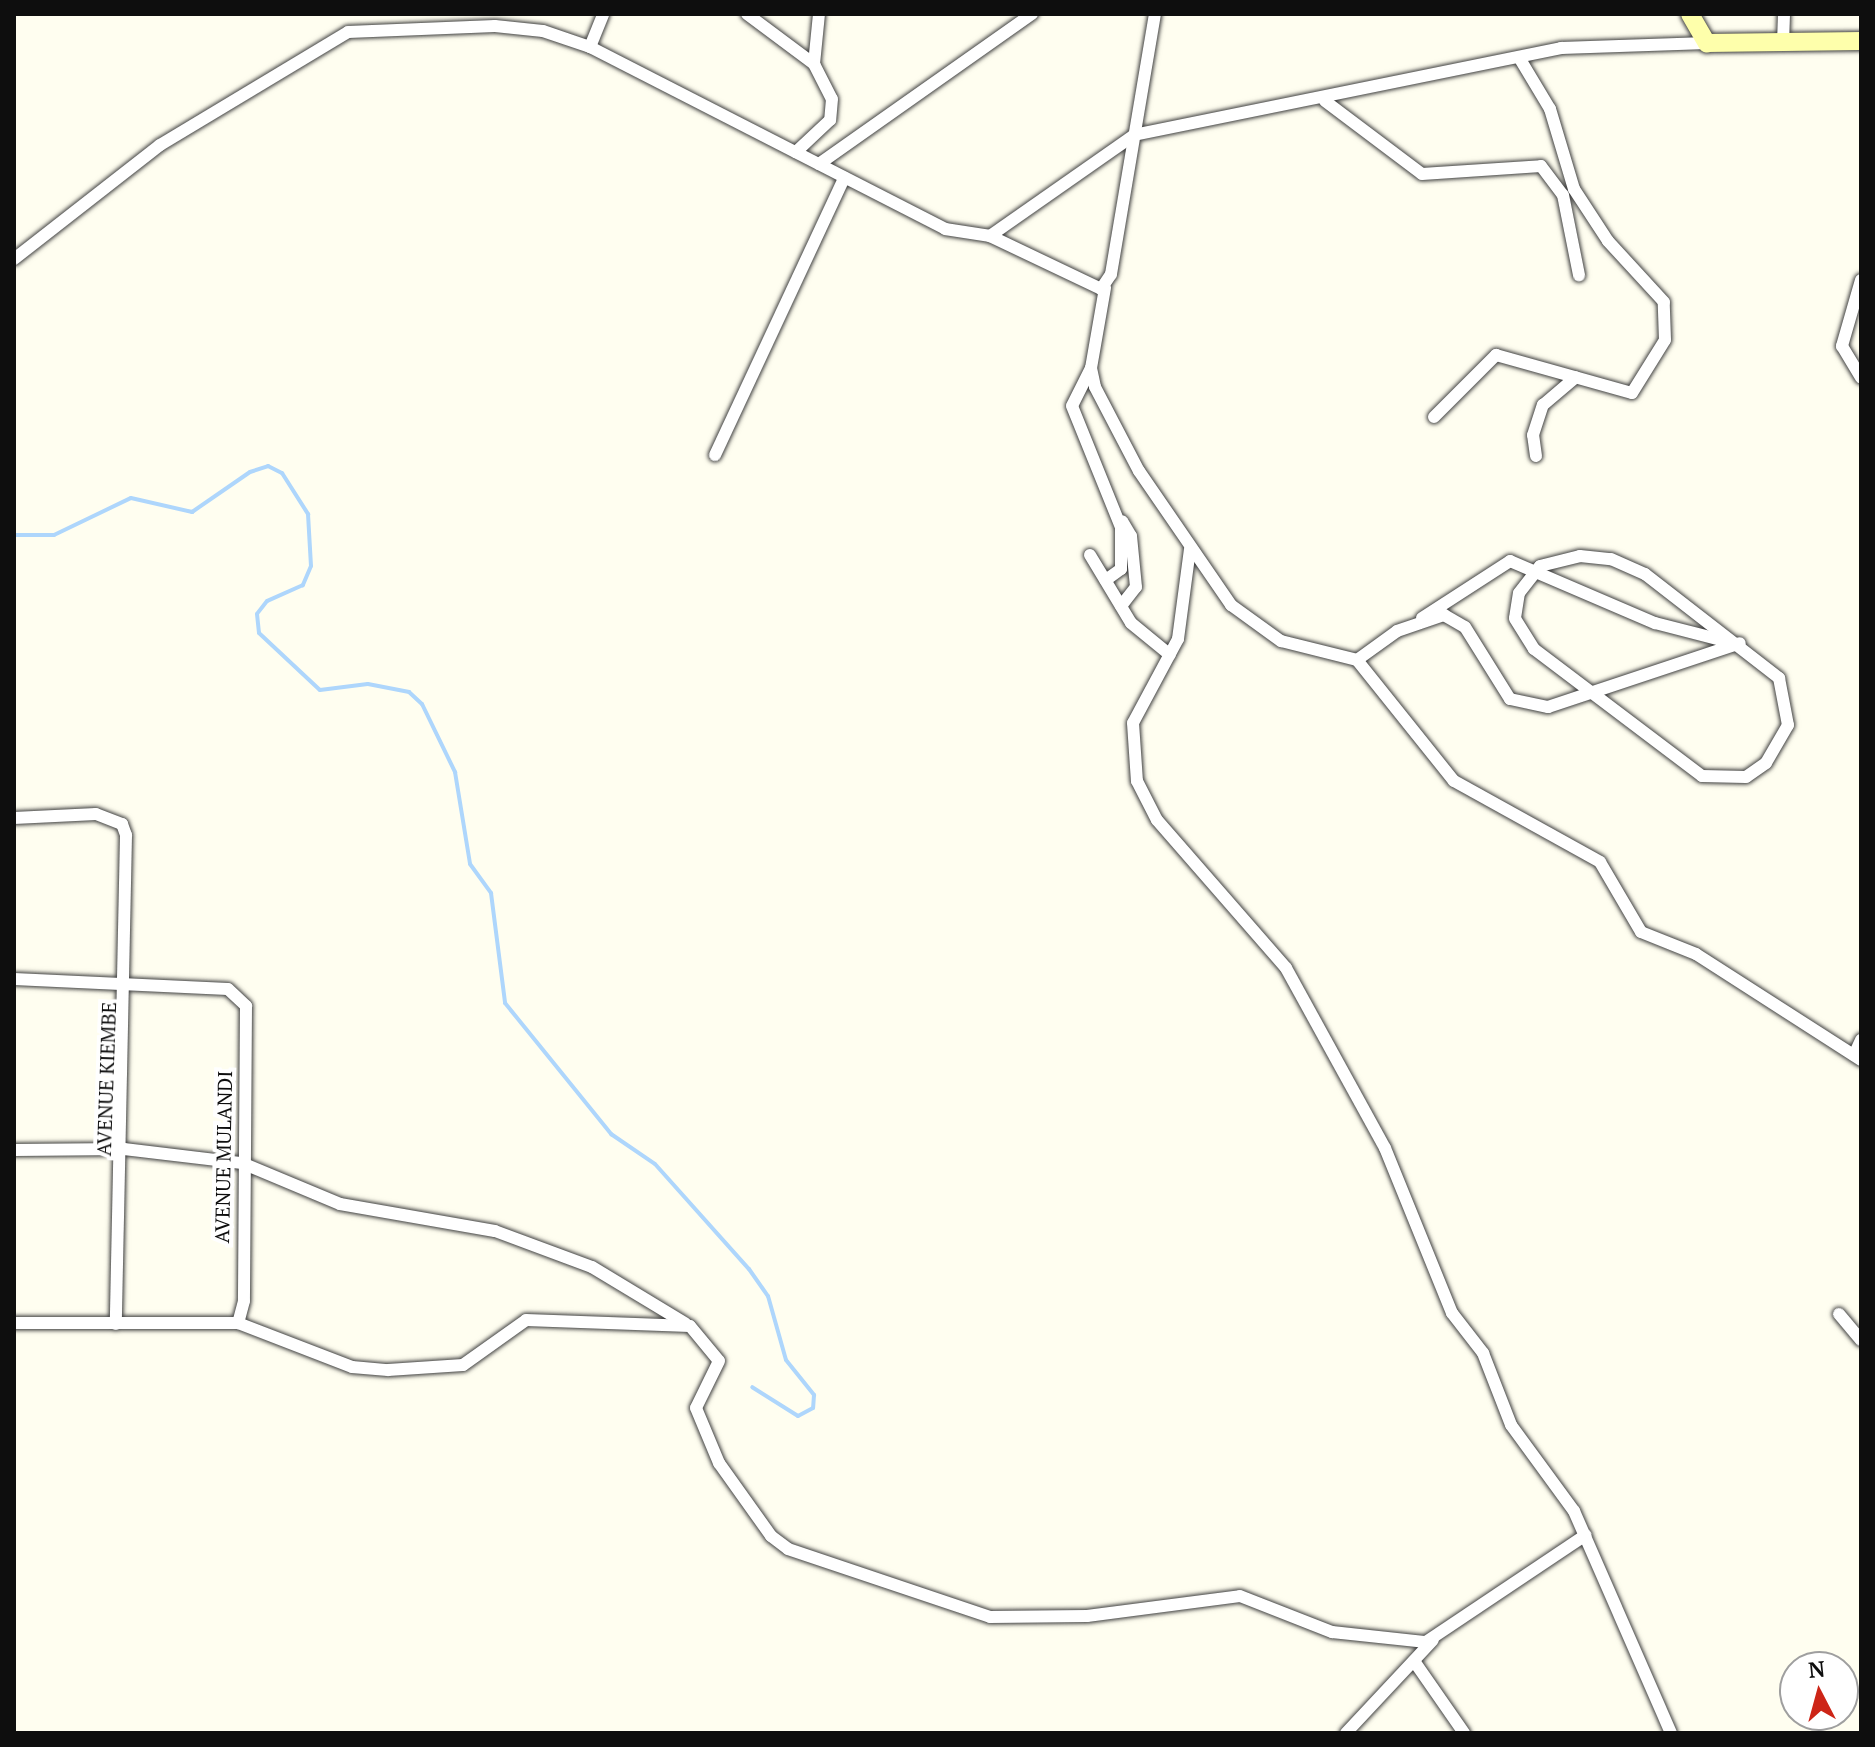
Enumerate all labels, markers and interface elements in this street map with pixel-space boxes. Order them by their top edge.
street label: AVENUE KIEMBE [91,1001,121,1157]
street label: AVENUE MULANDI [209,1070,237,1244]
north arrow [1779,1651,1859,1731]
text: N [1807,1653,1826,1684]

